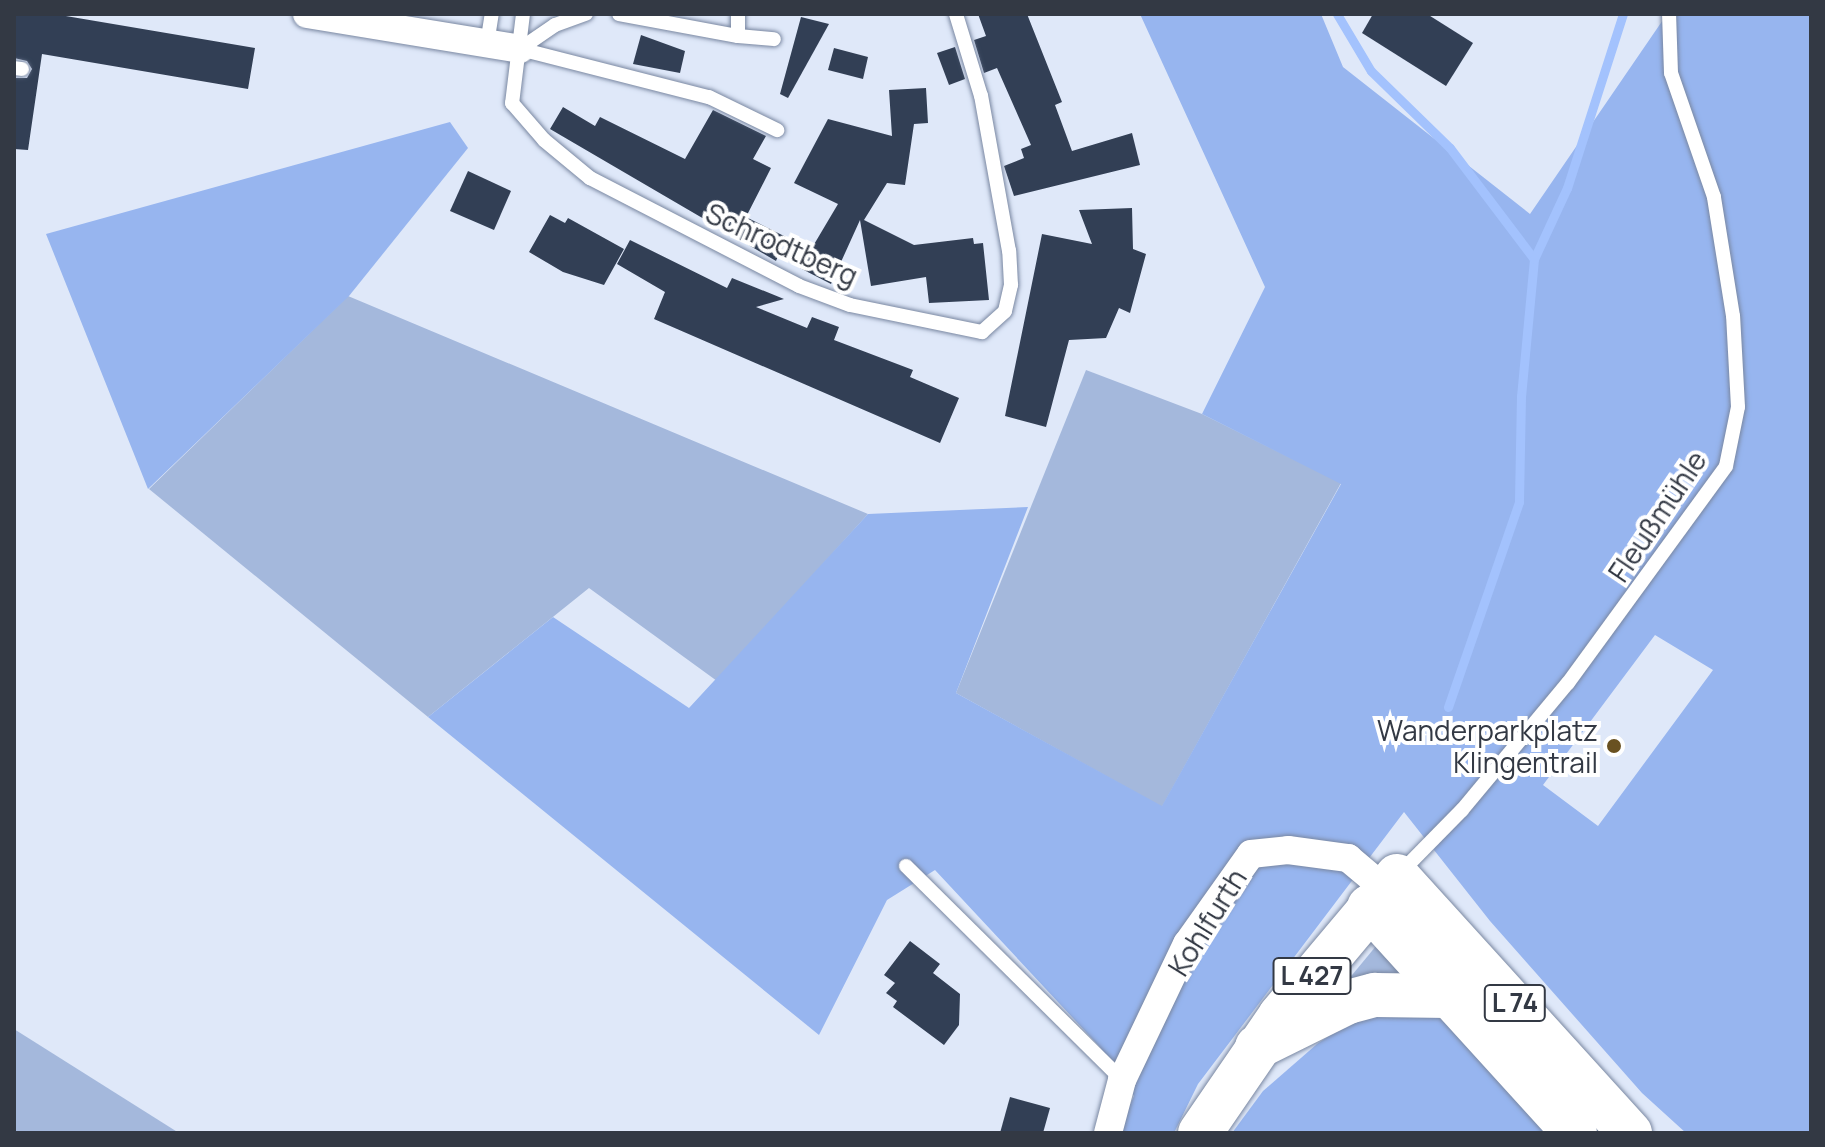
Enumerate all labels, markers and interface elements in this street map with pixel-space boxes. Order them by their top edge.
street label: Schrodtberg [701,196,863,292]
street label: Fleußmühle [1601,444,1713,588]
place label: Wanderparkplatz Klingentrail [1377,713,1598,779]
marker: Wanderparkplatz Klingentrail [1605,737,1623,755]
street label: Kohlfurth [1161,862,1253,982]
road number: L 427 [1270,954,1354,998]
road number: L 74 [1483,981,1547,1025]

